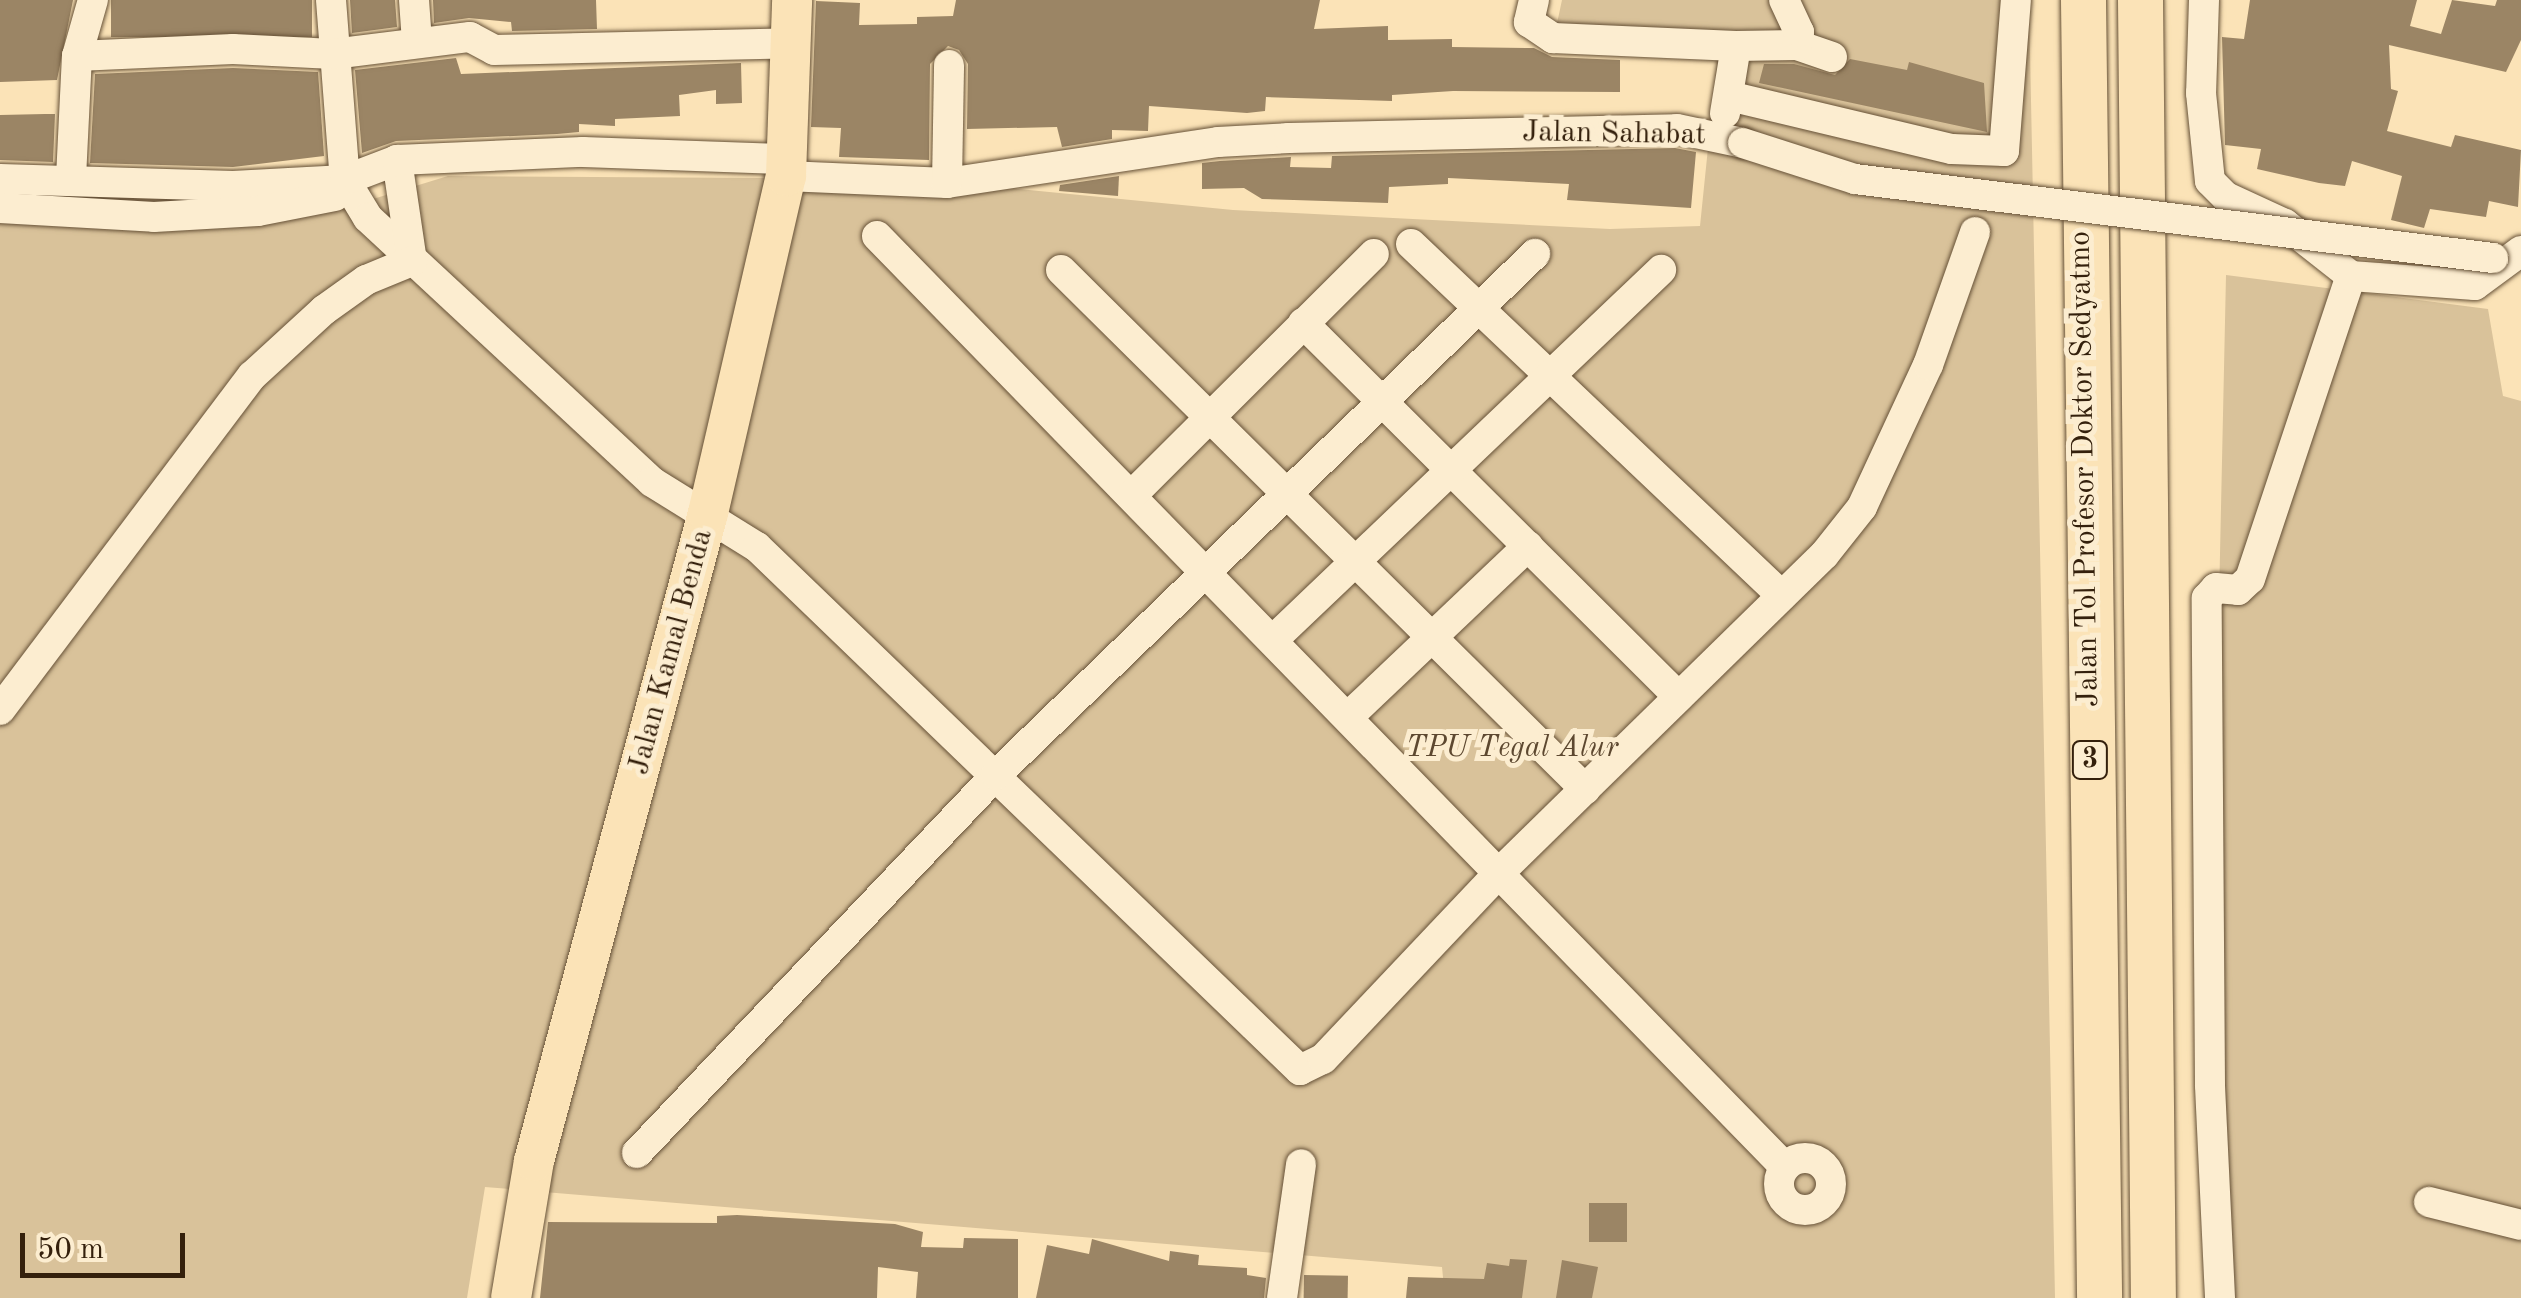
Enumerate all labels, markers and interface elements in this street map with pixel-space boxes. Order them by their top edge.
street label: Jalan Sahabat [1522,114,1706,154]
street label: Jalan Tol Profesor Doktor Sedyatmo [2063,231,2107,707]
street label: Jalan Kamal Benda [621,525,721,779]
park label: TPU Tegal Alur [1406,730,1618,766]
road number: 3 [2070,737,2110,783]
scale bar [25,1213,190,1275]
text: 50 m [37,1235,104,1265]

